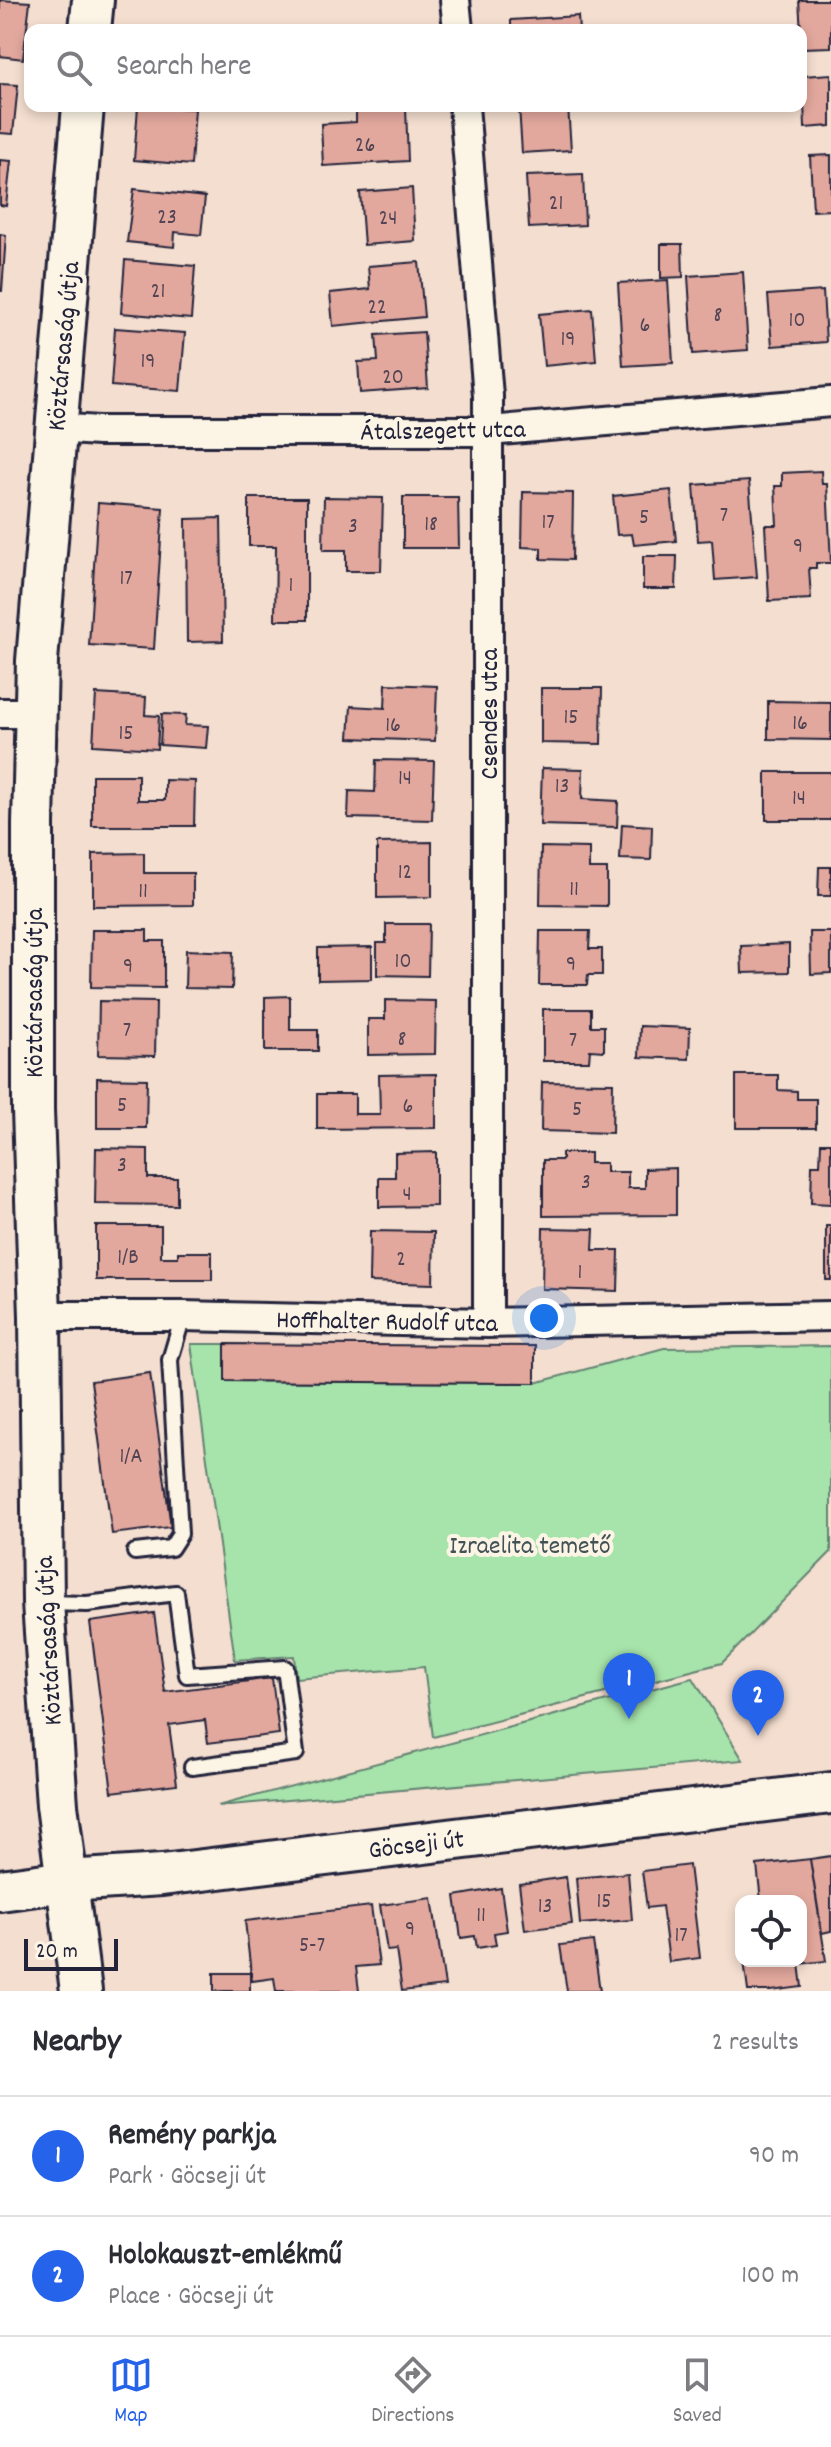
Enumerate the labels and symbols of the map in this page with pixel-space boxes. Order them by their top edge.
house number: 26 [355,131,375,162]
house number: 21 [549,189,563,220]
house number: 23 [157,203,177,234]
house number: 24 [379,204,397,235]
street label: Köztársaság útja [40,259,91,433]
house number: 21 [151,277,165,308]
house number: 22 [367,293,387,324]
house number: 8 [714,301,722,332]
house number: 10 [789,306,805,337]
house number: 6 [640,311,650,342]
house number: 19 [561,325,575,356]
house number: 19 [141,347,155,378]
house number: 20 [382,363,404,394]
street label: Átalszegett utca [360,413,527,452]
house number: 7 [720,501,728,532]
house number: 5 [639,503,649,534]
house number: 17 [541,508,555,539]
house number: 18 [424,510,438,541]
house number: 3 [348,512,358,543]
house number: 9 [793,532,803,563]
house number: 17 [119,564,133,595]
house number: 1 [289,571,293,602]
street label: Csendes utca [473,648,510,780]
house number: 15 [563,703,579,734]
house number: 16 [792,709,808,740]
house number: 16 [385,711,401,742]
house number: 15 [118,719,134,750]
house number: 14 [398,764,412,795]
house number: 13 [555,772,569,803]
house number: 14 [792,784,806,815]
house number: 12 [398,858,412,889]
house number: 11 [569,875,579,906]
house number: 11 [138,877,148,908]
street label: Köztársaság útja [18,907,55,1078]
house number: 10 [395,947,411,978]
house number: 9 [566,950,576,981]
house number: 9 [123,952,133,983]
house number: 7 [123,1016,131,1047]
house number: 8 [398,1025,406,1056]
house number: 7 [569,1026,577,1057]
house number: 5 [117,1091,127,1122]
house number: 6 [403,1092,413,1123]
house number: 5 [572,1095,582,1126]
house number: 3 [117,1151,127,1182]
house number: 3 [581,1168,591,1199]
house number: 4 [402,1180,412,1211]
house number: 1/B [117,1243,139,1274]
house number: 2 [396,1245,406,1276]
house number: 1 [578,1258,582,1289]
your location [524,1298,564,1338]
street label: Hoffhalter Rudolf utca [276,1303,499,1344]
house number: 1/A [119,1442,143,1473]
park label: Izraelita temető [449,1529,611,1566]
street label: Köztársaság útja [28,1554,73,1727]
pin: 1 [603,1653,655,1719]
pin: 2 [732,1670,784,1736]
street label: Göcseji út [367,1822,467,1871]
house number: 15 [596,1887,612,1918]
house number: 13 [538,1892,552,1923]
house number: 11 [476,1901,486,1932]
house number: 9 [405,1915,415,1946]
house number: 17 [674,1921,688,1952]
house number: 5-7 [299,1931,325,1962]
scale bar [24,1935,118,1971]

